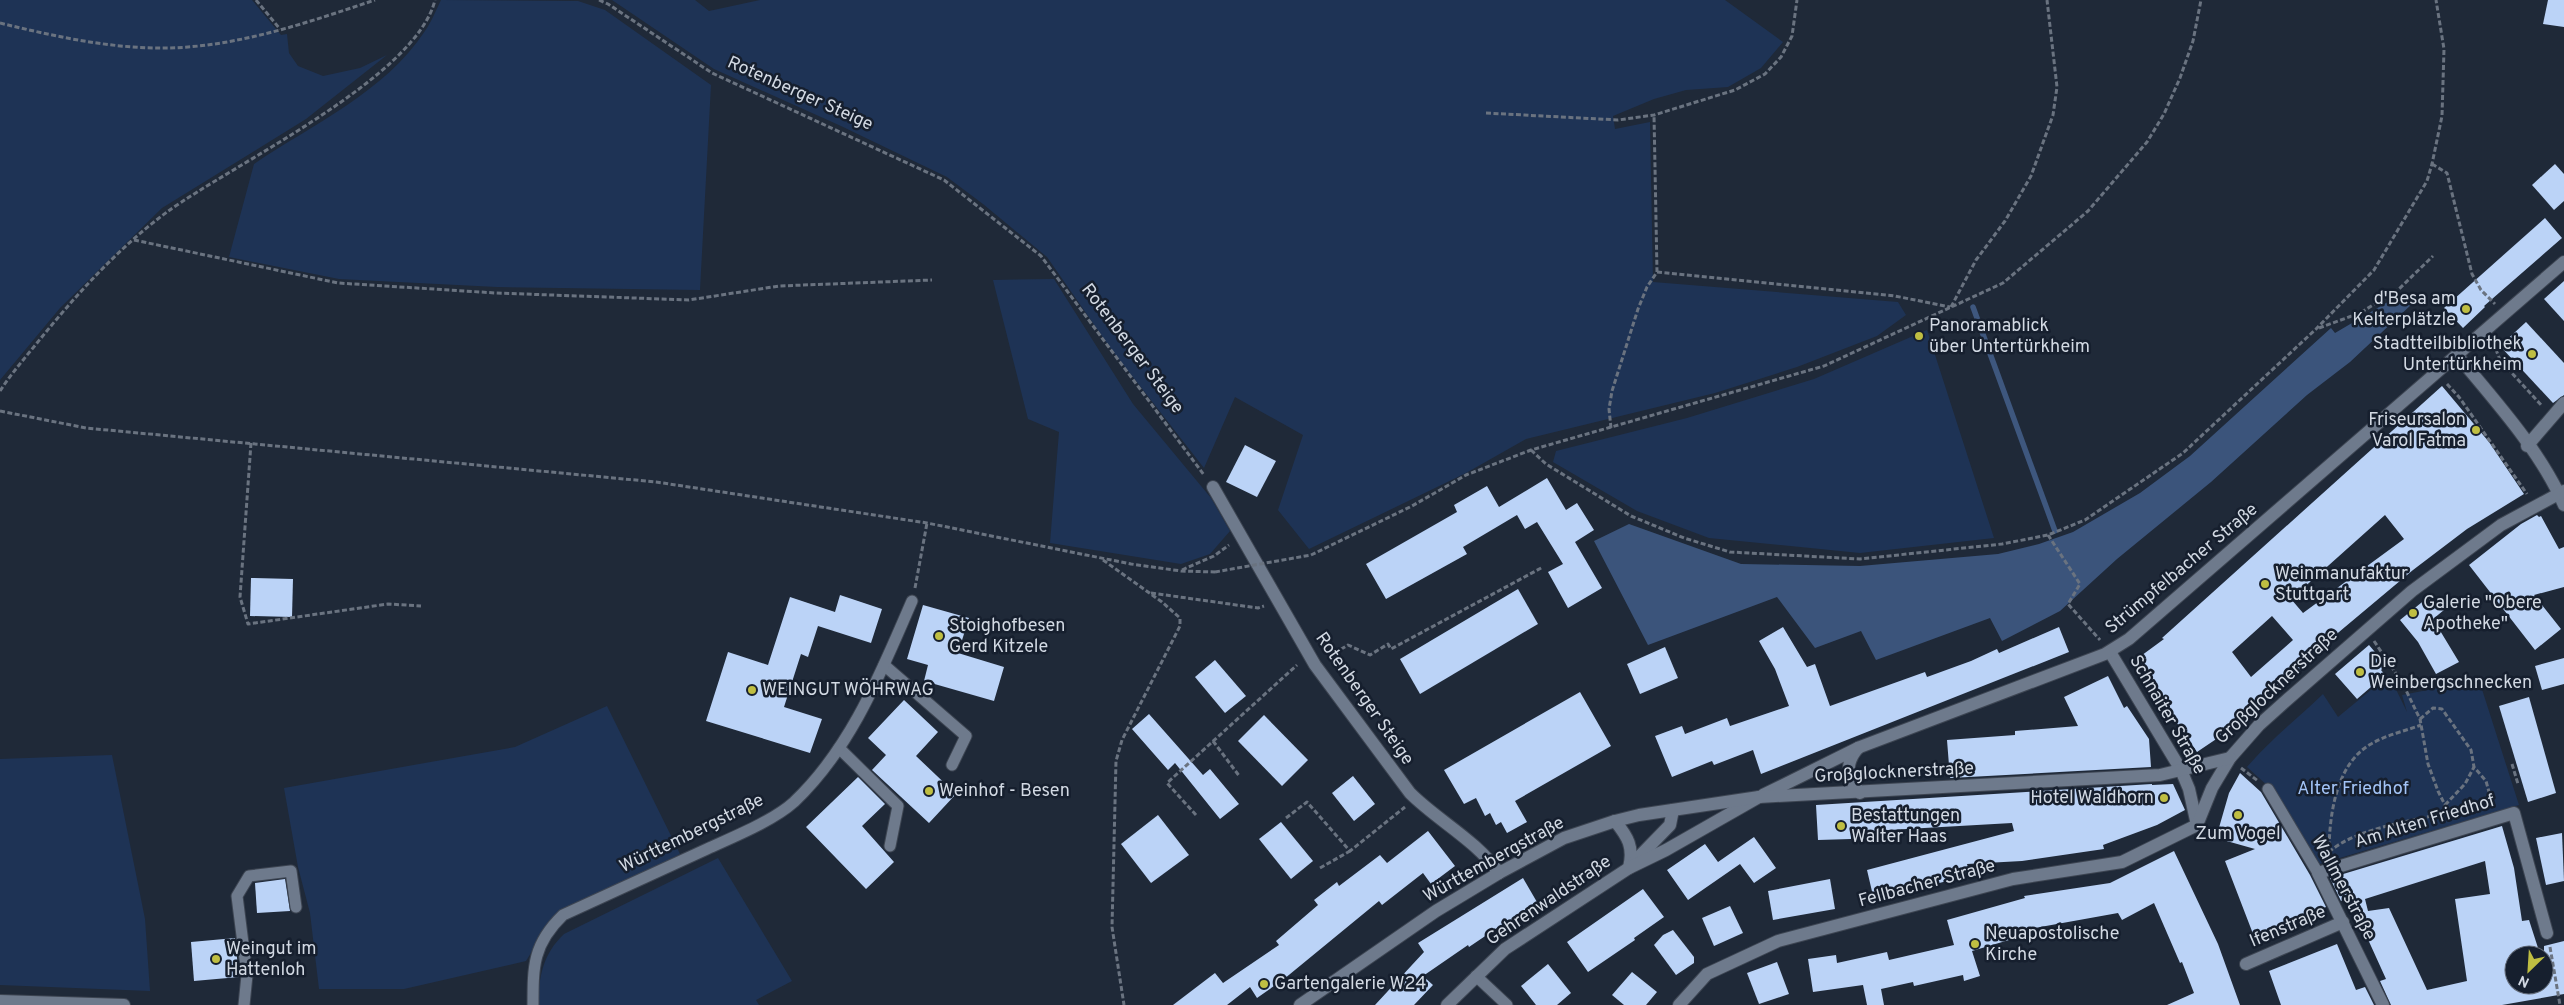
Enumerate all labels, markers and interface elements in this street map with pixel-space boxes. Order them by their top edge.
street label: Rotenberger Steige [724,52,876,136]
street label: Rotenberger Steige [1076,279,1188,419]
place label: d'Besa am Kelterplätzle [2352,288,2456,332]
marker: d'Besa am Kelterplätzle [2460,303,2472,315]
place label: Panoramablick über Untertürkheim [1929,315,2090,359]
marker: Panoramablick über Untertürkheim [1913,330,1925,342]
place label: Stadtteilbibliothek Untertürkheim [2373,333,2522,377]
marker: Stadtteilbibliothek Untertürkheim [2526,348,2538,360]
place label: Friseursalon Varol Fatma [2368,409,2466,453]
marker: Friseursalon Varol Fatma [2470,424,2482,436]
street label: Strümpfelbacher Straße [2101,498,2263,640]
place label: Weinmanufaktur Stuttgart [2275,563,2408,607]
marker: Weinmanufaktur Stuttgart [2259,578,2271,590]
place label: Galerie "Obere Apotheke" [2423,592,2542,636]
marker: Galerie "Obere Apotheke" [2407,607,2419,619]
place label: Stoighofbesen Gerd Kitzele [949,615,1065,659]
street label: Großglocknerstraße [2211,624,2343,750]
street label: Rotenberger Steige [1310,628,1418,770]
marker: Stoighofbesen Gerd Kitzele [933,630,945,642]
street label: Schnaiter Straße [2123,651,2211,779]
place label: Die Weinbergschnecken [2370,651,2532,695]
marker: Die Weinbergschnecken [2354,666,2366,678]
place label: WEINGUT WÖHRWAG [762,677,934,702]
marker: WEINGUT WÖHRWAG [746,684,758,696]
street label: Großglocknerstraße [1814,757,1974,789]
park label: Alter Friedhof [2297,778,2409,801]
place label: Weinhof - Besen [939,780,1070,803]
marker: Weinhof - Besen [923,785,935,797]
place label: Hotel Waldhorn [2030,787,2154,810]
street label: Württembergstraße [616,789,768,879]
street label: Am Alten Friedhof [2352,790,2498,854]
marker: Hotel Waldhorn [2158,792,2170,804]
place label: Bestattungen Walter Haas [1851,805,1960,849]
marker: Zum Vogel [2232,809,2244,821]
street label: Württembergstraße [1419,812,1569,908]
marker: Bestattungen Walter Haas [1835,820,1847,832]
place label: Zum Vogel [2195,823,2281,846]
street label: Wallmerstraße [2306,831,2380,945]
street label: Gehrenwaldstraße [1482,851,1616,951]
street label: Fellbacher Straße [1856,855,1998,913]
street label: Ifenstraße [2246,901,2330,953]
place label: Neuapostolische Kirche [1985,923,2119,967]
place label: Weingut im Hattenloh [226,938,317,982]
marker: Neuapostolische Kirche [1969,938,1981,950]
north arrow [2504,945,2554,995]
marker: Weingut im Hattenloh [210,953,222,965]
text: N [2516,971,2532,990]
place label: Gartengalerie W24 [1274,973,1427,996]
marker: Gartengalerie W24 [1258,978,1270,990]

